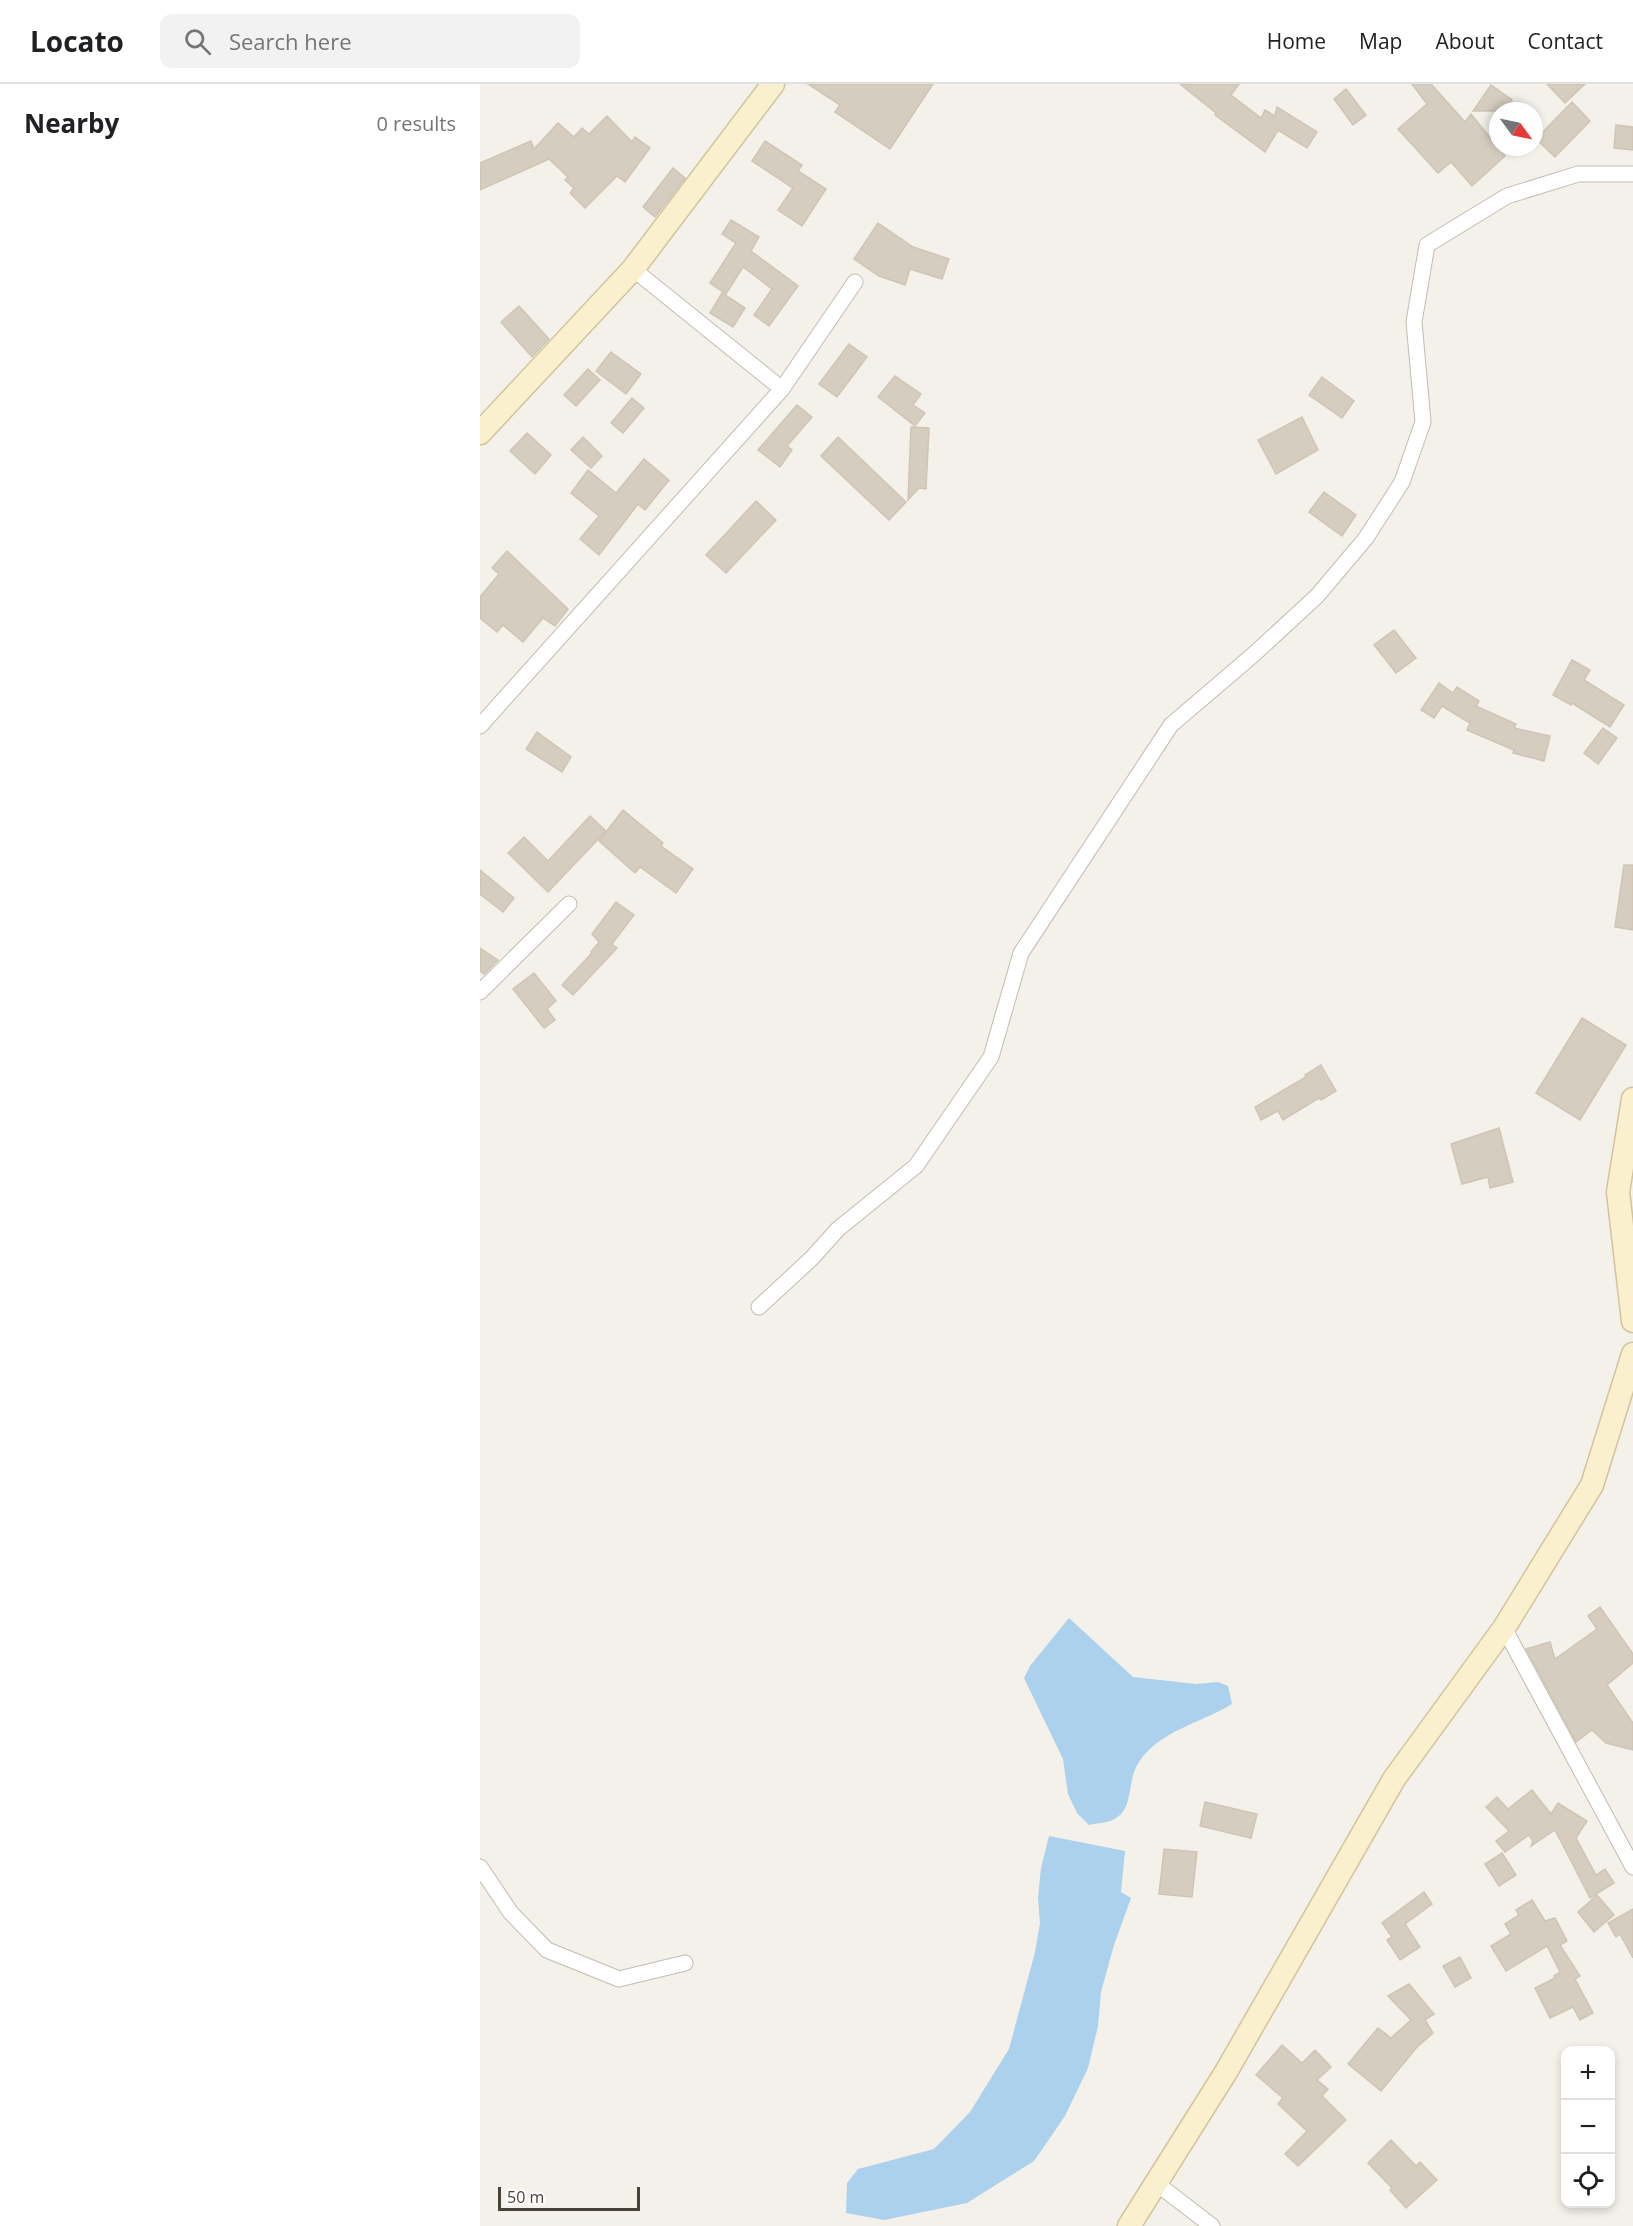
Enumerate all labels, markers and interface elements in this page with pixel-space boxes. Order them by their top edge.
search box [160,14,580,68]
text: Locato [30,22,124,60]
icon: search [181,25,214,58]
text: Search here [229,26,352,56]
text: Home [1267,27,1326,55]
text: Map [1359,27,1402,55]
text: About [1435,27,1495,55]
text: Contact [1528,27,1603,55]
north arrow [1489,102,1543,156]
text: Nearby [24,105,119,141]
text: 0 results [376,110,456,137]
map controls [1561,2046,1615,2208]
button: + [1561,2046,1615,2100]
button: − [1561,2100,1615,2154]
button: locate [1561,2154,1615,2208]
scale bar [498,2184,640,2212]
text: 50 m [507,2186,544,2208]

